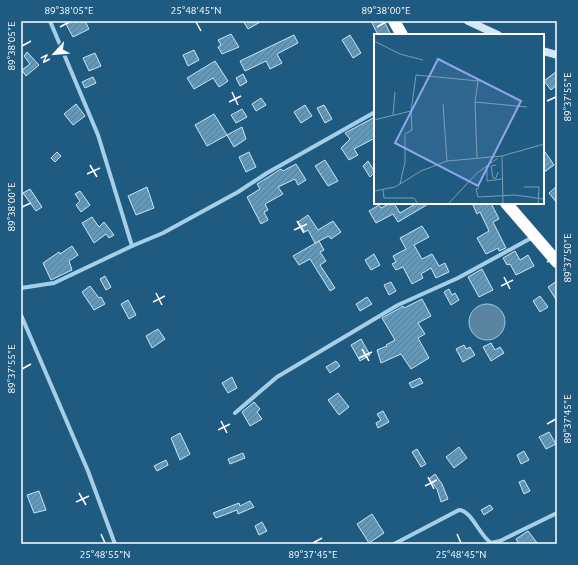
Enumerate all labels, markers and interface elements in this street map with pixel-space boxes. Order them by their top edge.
text: 89°38'05"E [44,5,94,16]
text: 25°48'45"N [171,5,221,16]
text: 89°38'00"E [361,5,411,16]
text: 89°38'05"E [6,21,17,71]
north arrow [34,34,74,74]
inset map [374,34,544,204]
text: N [38,52,52,65]
text: 89°37'55"E [562,72,573,122]
text: 89°38'00"E [6,182,17,232]
text: 89°37'50"E [562,233,573,283]
text: 89°37'55"E [6,344,17,394]
text: 89°37'45"E [562,394,573,444]
text: 25°48'55"N [80,549,130,560]
text: 89°37'45"E [288,549,338,560]
text: 25°48'45"N [436,549,486,560]

